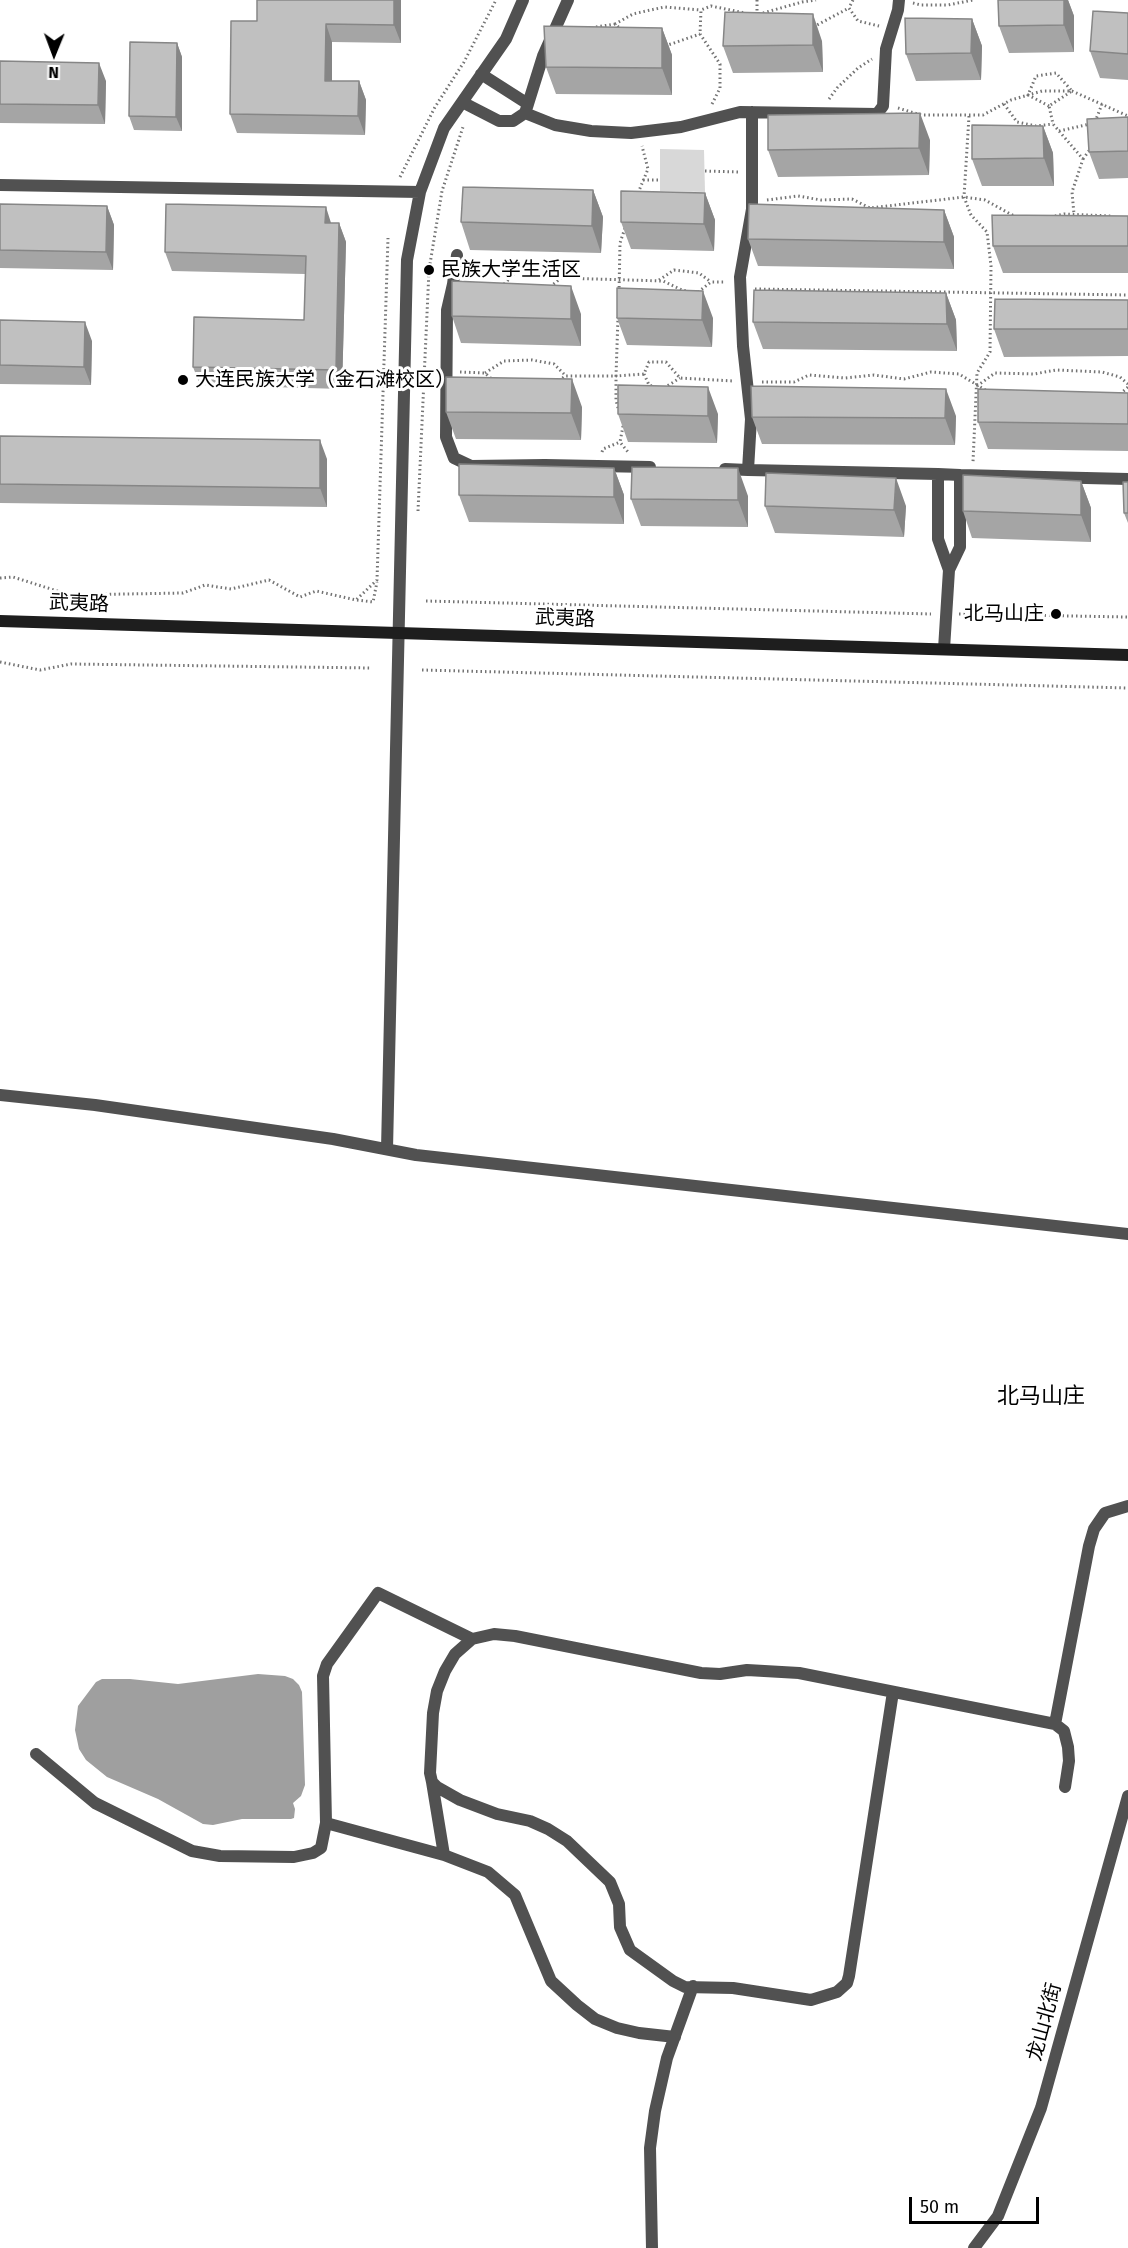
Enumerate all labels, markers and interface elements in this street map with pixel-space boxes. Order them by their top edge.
north arrow [24,24,84,84]
text: N [48,63,59,82]
place label: 民族大学生活区 [441,258,581,282]
marker: 民族大学生活区 [422,263,436,277]
place label: 大连民族大学（金石滩校区） [195,368,455,392]
marker: 大连民族大学（金石滩校区） [176,373,190,387]
street label: 武夷路 [49,591,109,617]
place label: 北马山庄 [964,602,1044,626]
street label: 武夷路 [535,606,595,632]
marker: 北马山庄 [1049,607,1063,621]
district label: 北马山庄 [997,1384,1085,1410]
street label: 龙山北街 [1023,1980,1067,2064]
scale bar [912,2185,1042,2223]
text: 50 m [920,2196,959,2218]

